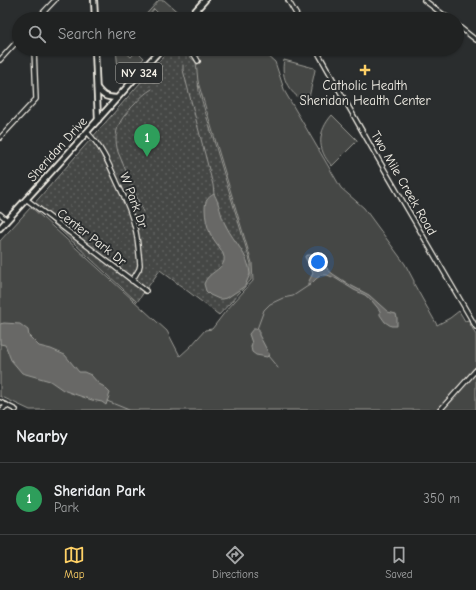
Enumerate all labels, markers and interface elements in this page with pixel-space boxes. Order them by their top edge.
search box [12,12,464,56]
icon: search [26,23,48,45]
text: Search here [58,25,136,43]
road number: NY 324 [116,63,162,83]
marker: Catholic Health Sheridan Health Center [359,64,371,76]
place label: Catholic Health Sheridan Health Center [299,78,431,108]
street label: Sheridan Drive [24,113,90,184]
pin: 1 [134,124,160,157]
street label: Two Mile Creek Road [368,128,440,238]
street label: W Park Dr [117,170,151,231]
street label: Center Park Dr [54,205,130,269]
your location [308,252,328,272]
text: Nearby [16,427,67,446]
text: Sheridan Park [54,482,145,500]
text: 1 [26,491,32,506]
text: 350 m [423,491,460,506]
text: Park [54,500,79,515]
tab: Map [63,544,85,581]
tab: Directions [212,544,259,581]
tab: Saved [385,544,413,581]

